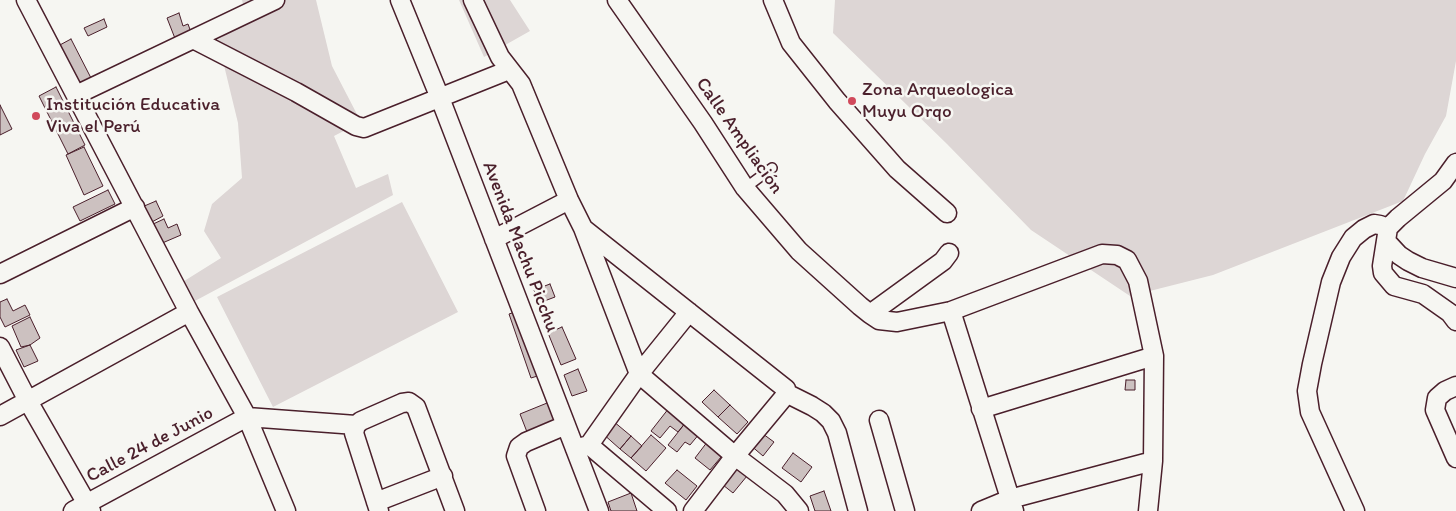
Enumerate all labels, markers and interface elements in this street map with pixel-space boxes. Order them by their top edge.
street label: Calle Ampliación [690,73,788,199]
place label: Zona Arqueologica Muyu Orqo [862,79,1014,123]
place label: Institución Educativa Viva el Perú [46,94,220,138]
marker: Zona Arqueologica Muyu Orqo [846,95,858,107]
marker: Institución Educativa Viva el Perú [30,110,42,122]
street label: Avenida Machu Picchu [477,158,563,336]
street label: Calle 24 de Junio [83,402,217,488]

